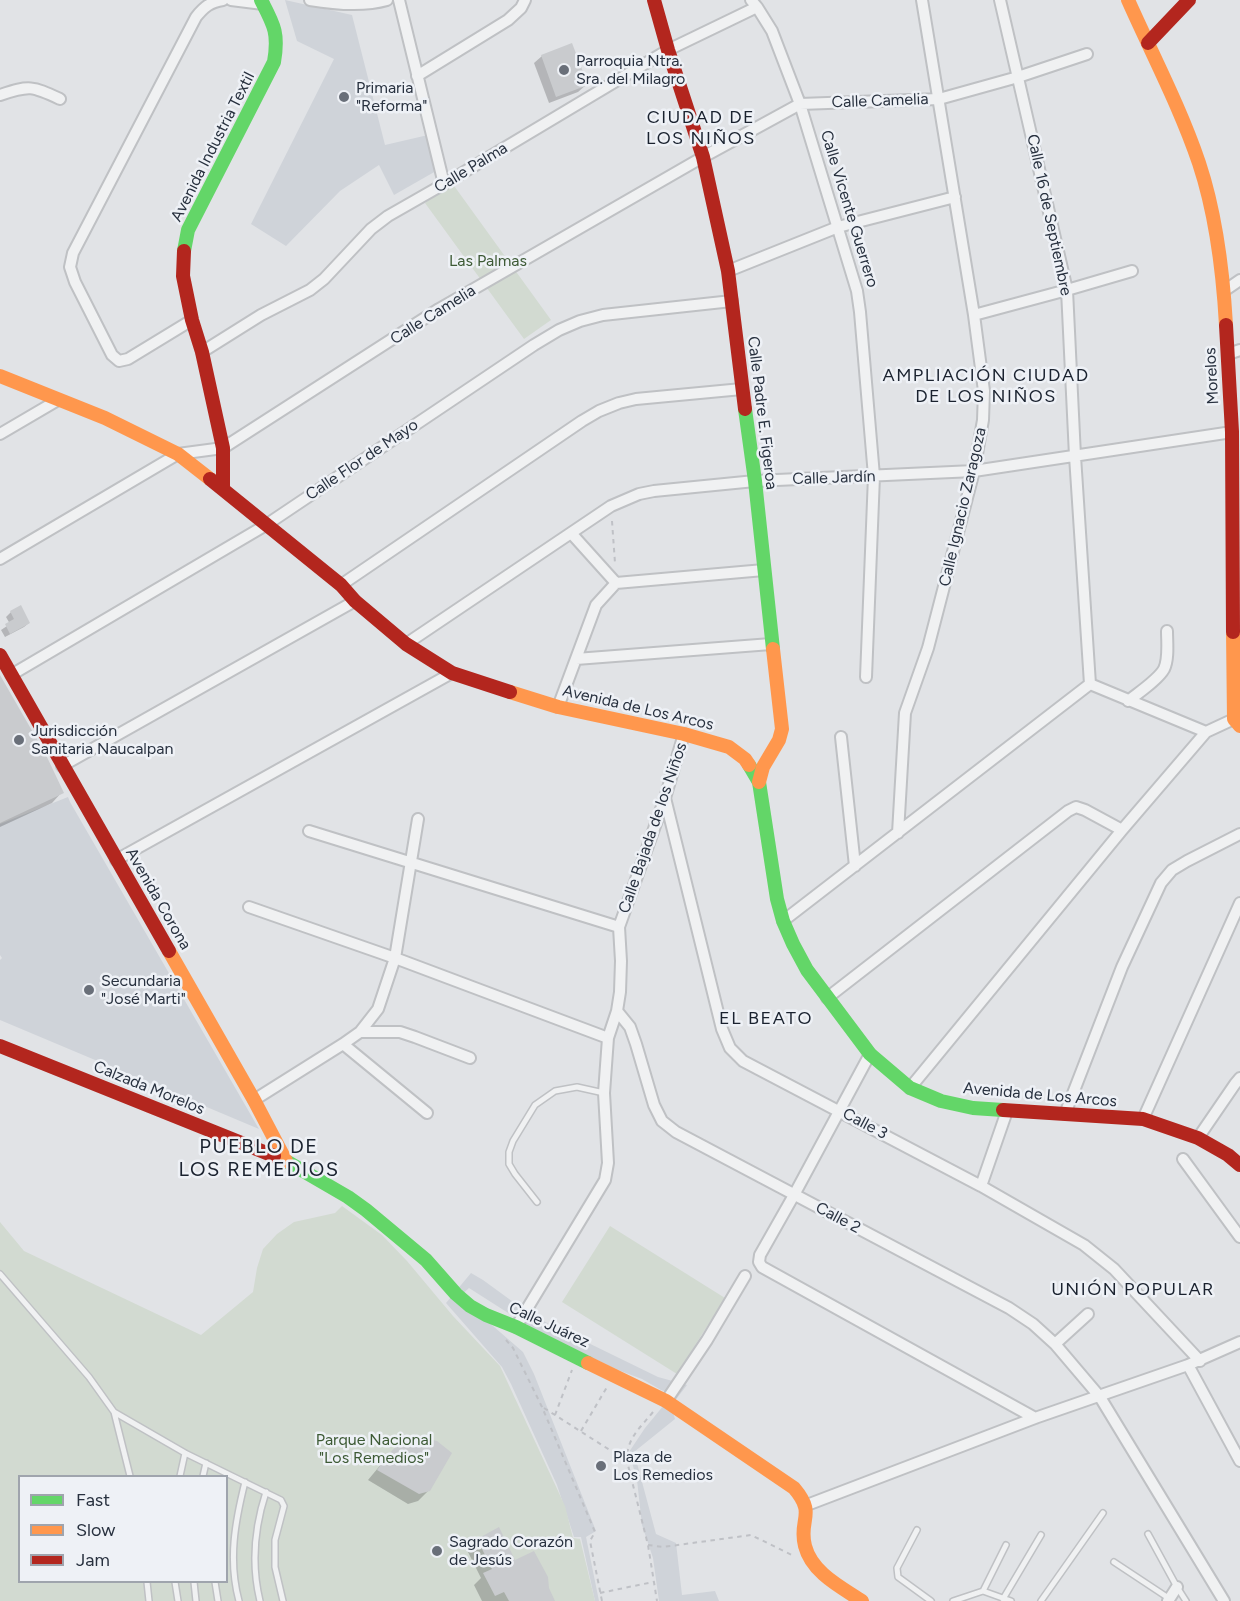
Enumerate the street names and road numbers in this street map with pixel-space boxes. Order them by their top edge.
street label: Avenida Industria Textil [167,69,259,225]
street label: Calle Camelia [831,90,929,112]
street label: Calle Vicente Guerrero [816,128,882,290]
street label: Calle 16 de Septiembre [1022,132,1076,298]
street label: Calle Palma [431,139,511,197]
street label: Calle Camelia [387,281,479,349]
street label: Calle Padre E. Figeroa [743,335,781,491]
street label: Morelos [1201,347,1223,405]
street label: Calle Flor de Mayo [302,415,422,505]
street label: Calle Ignacio Zaragoza [935,426,991,588]
street label: Calle Jardín [792,467,876,489]
street label: Avenida de Los Arcos [561,681,715,735]
street label: Calle Bajada de los Niños [615,740,691,916]
street label: Avenida Corona [121,845,195,953]
street label: Calzada Morelos [91,1057,207,1119]
street label: Avenida de Los Arcos [962,1079,1118,1111]
street label: Calle 3 [839,1104,891,1144]
street label: Calle 2 [812,1198,864,1238]
street label: Calle Juárez [506,1298,592,1352]

